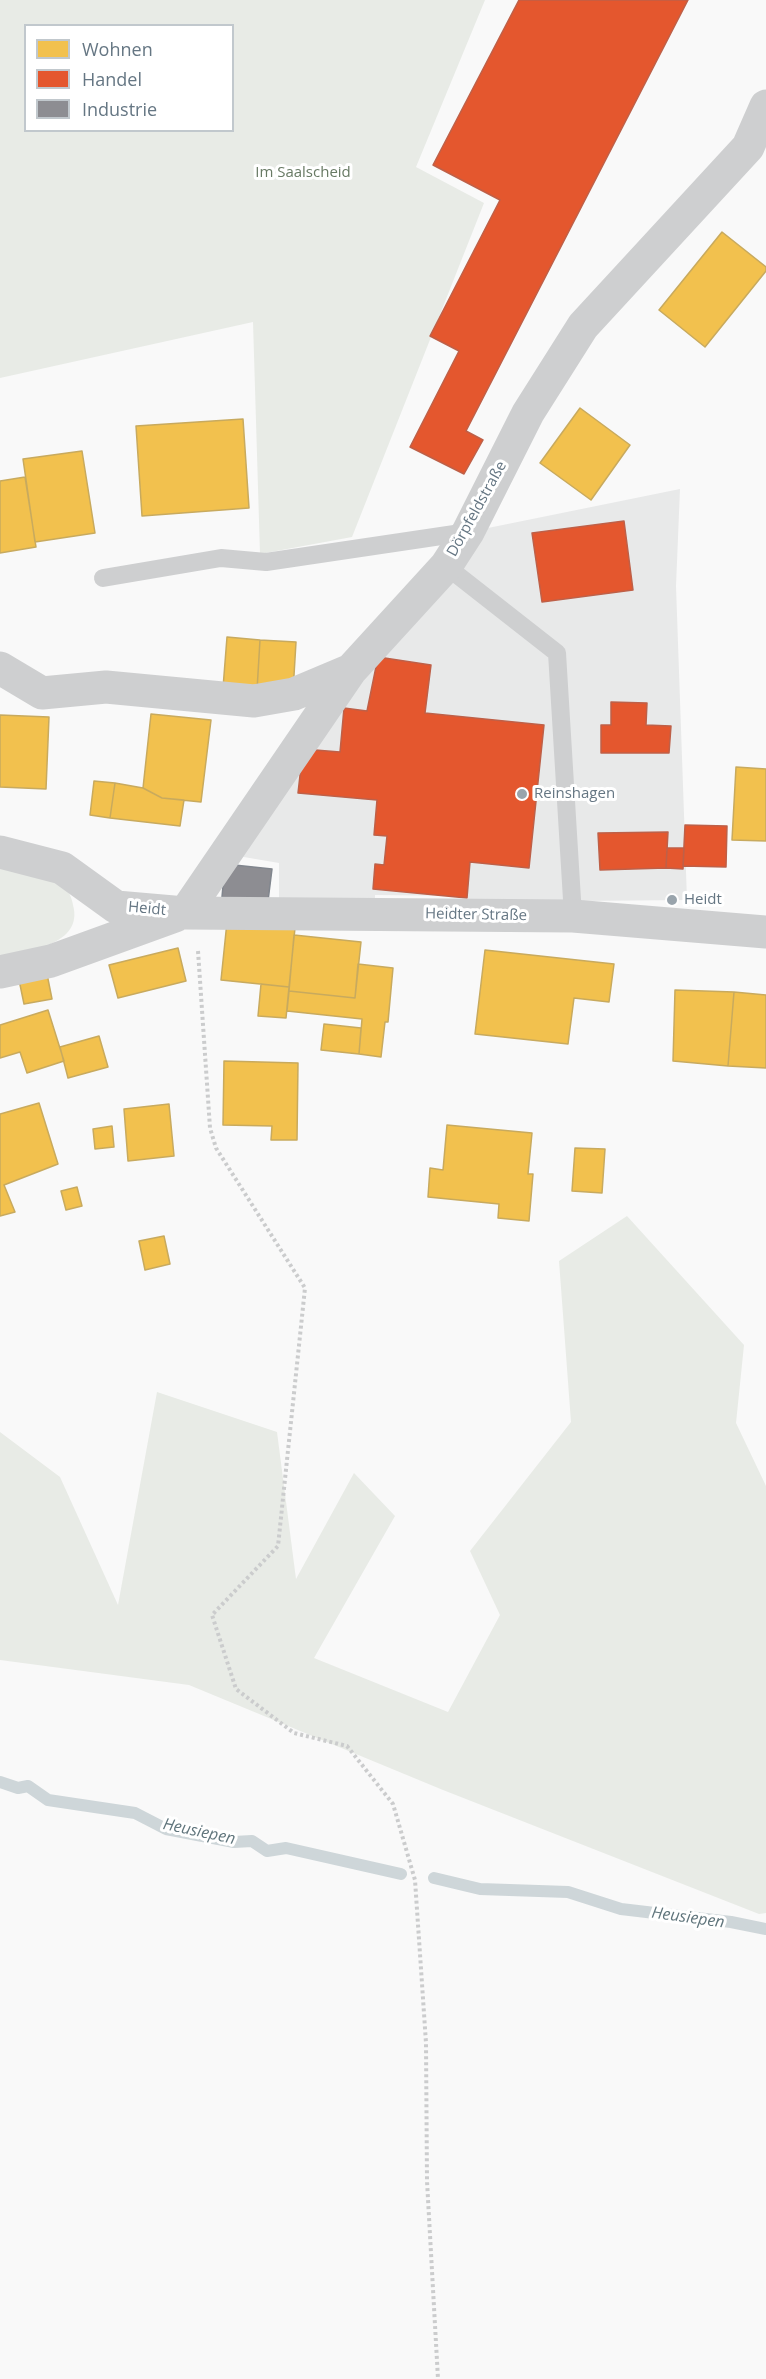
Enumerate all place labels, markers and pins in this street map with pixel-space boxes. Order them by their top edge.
place label: Reinshagen [534,785,615,803]
marker: Reinshagen [515,787,529,801]
place label: Heidt [684,891,722,909]
marker: Heidt [665,893,679,907]

